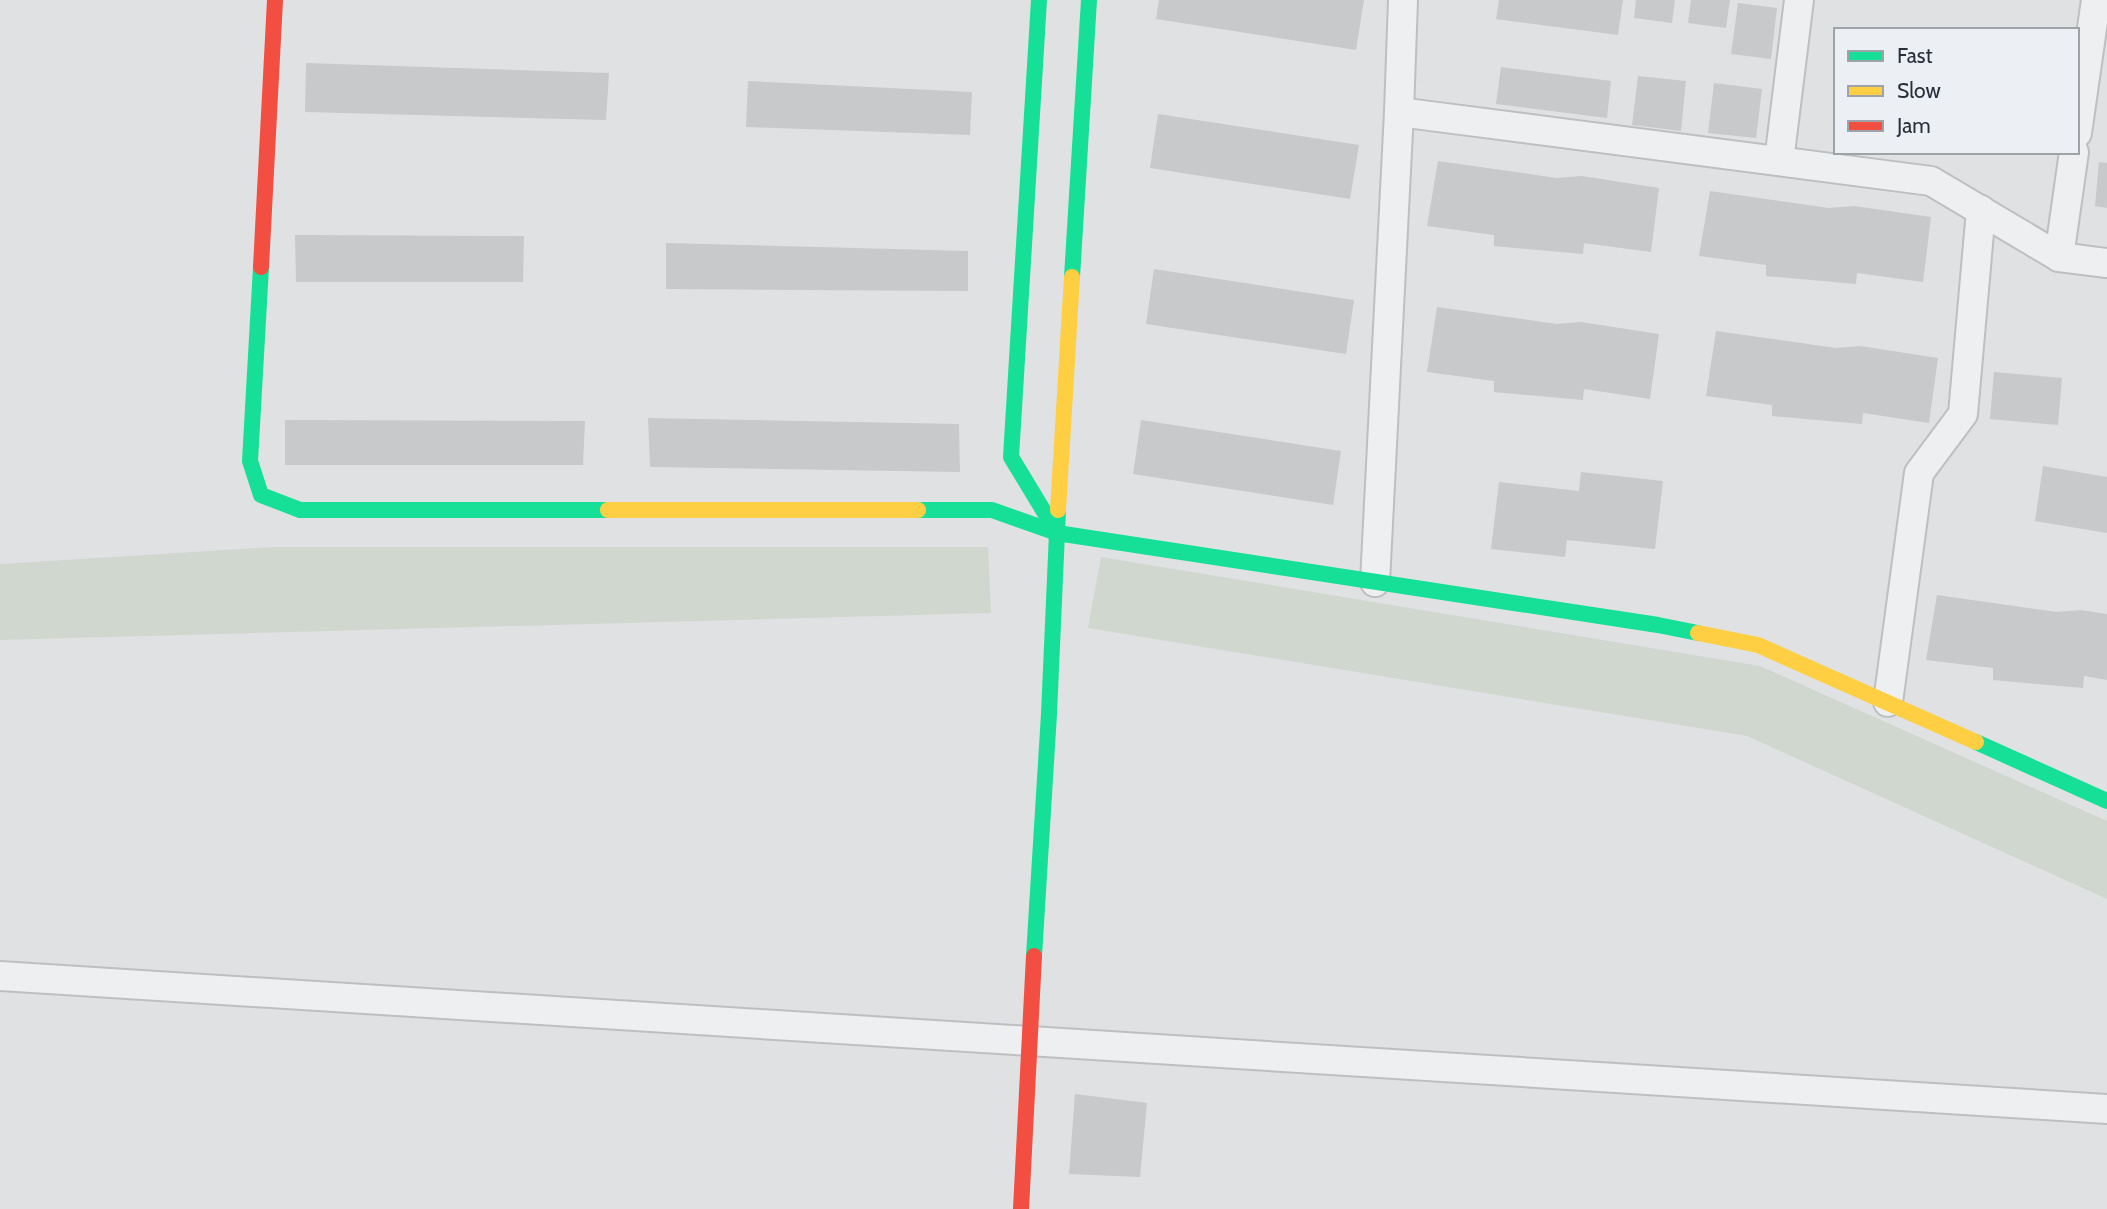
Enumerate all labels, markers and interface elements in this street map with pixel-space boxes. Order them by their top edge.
legend [1834,28,2079,154]
text: Fast [1897,43,1933,68]
text: Slow [1897,78,1941,103]
text: Jam [1896,113,1931,138]

